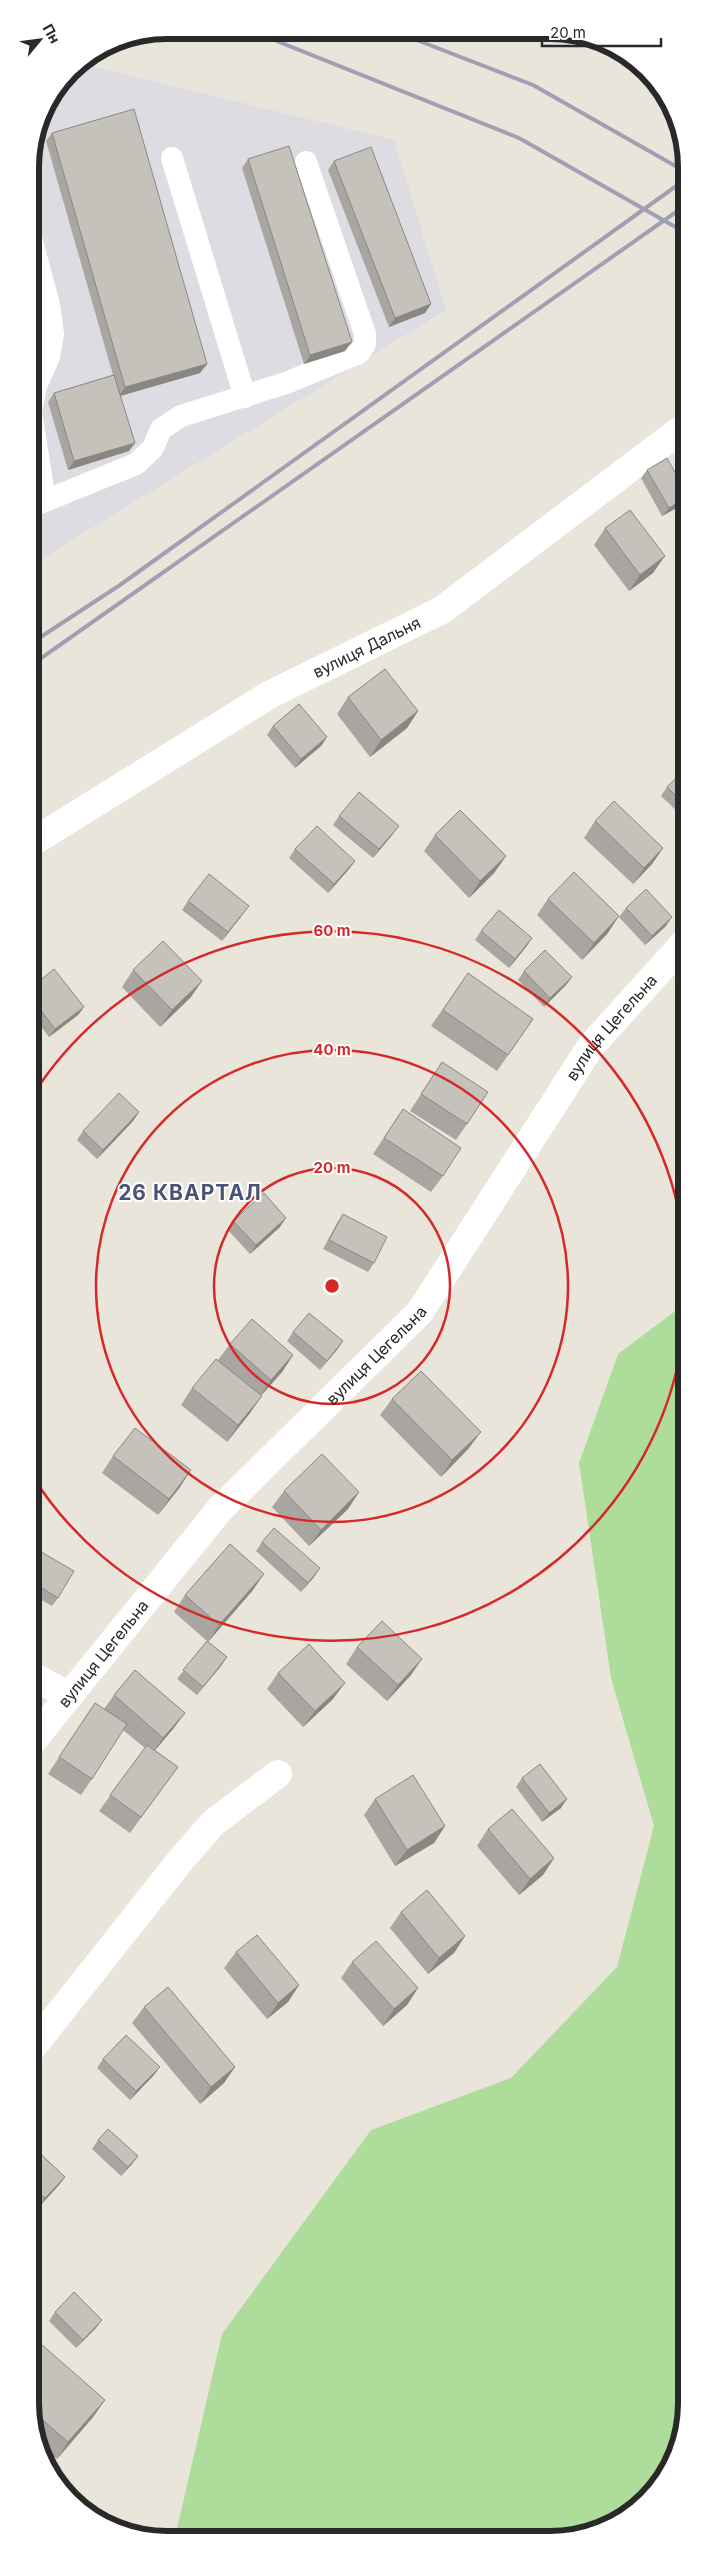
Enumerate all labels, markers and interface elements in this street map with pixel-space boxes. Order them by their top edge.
north arrow [15,15,65,65]
scale bar [542,15,661,47]
text: Пн [40,21,64,46]
text: 20 m [550,23,586,42]
street label: вулиця Дальня [309,612,424,682]
text: 60 m [313,921,351,940]
street label: вулиця Цегельна [562,970,661,1084]
text: 40 m [313,1040,351,1059]
text: 20 m [314,1158,350,1177]
district label: 26 КВАРТАЛ [118,1180,262,1205]
centre of rings [323,1277,341,1295]
street label: вулиця Цегельна [322,1303,431,1409]
street label: вулиця Цегельна [54,1596,153,1711]

